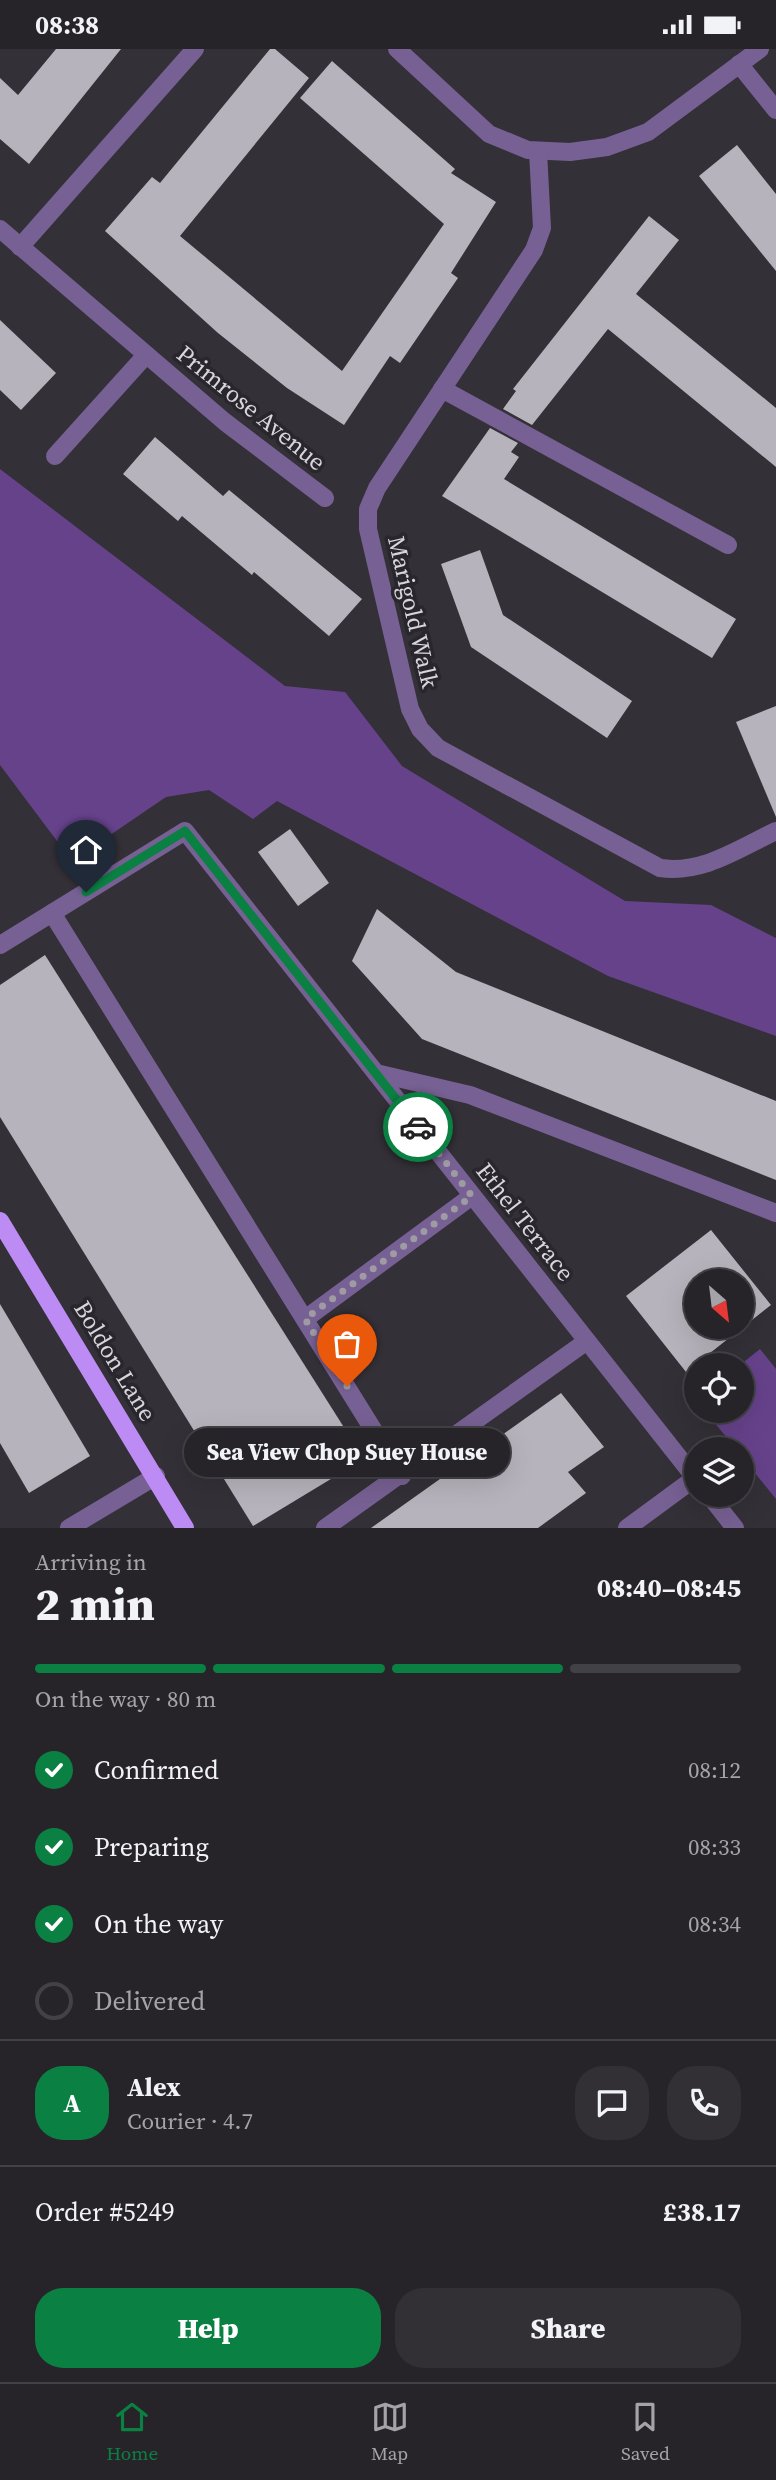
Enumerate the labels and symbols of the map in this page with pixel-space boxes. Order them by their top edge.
street label: Primrose Avenue [170,337,333,478]
street label: Marigold Walk [380,533,447,692]
pin [56,820,116,892]
courier [383,1092,453,1162]
street label: Ethel Terrace [469,1155,582,1288]
north arrow [684,1269,754,1339]
street label: Boldon Lane [66,1294,164,1427]
pin [317,1314,377,1386]
callout: Sea View Chop Suey House [184,1428,510,1477]

